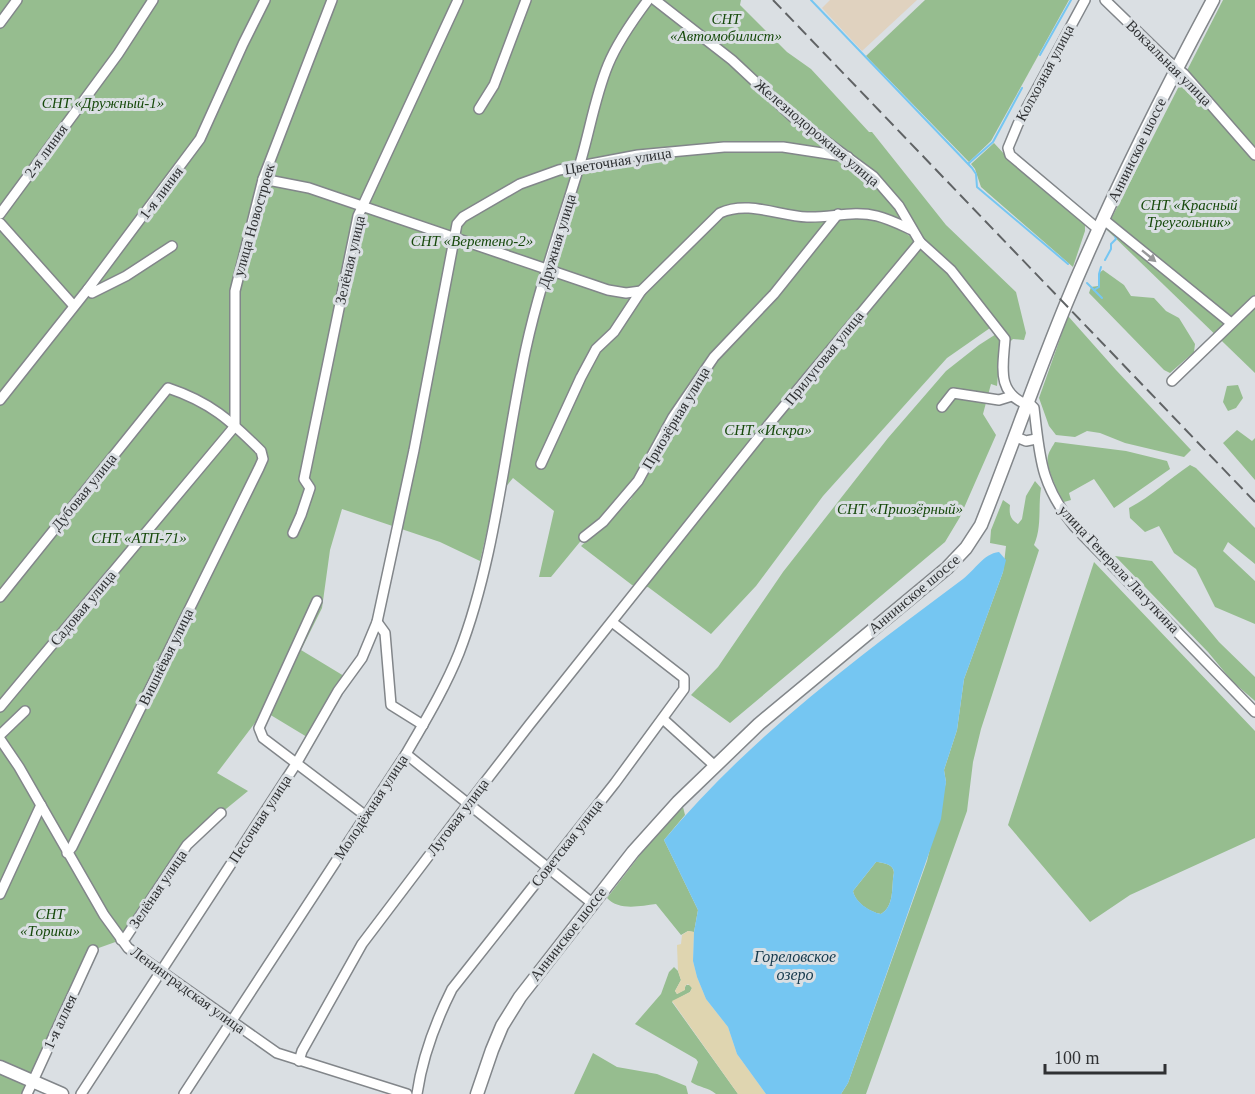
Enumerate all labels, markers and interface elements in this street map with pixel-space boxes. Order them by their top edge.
park label: СНТ «Автомобилист» [670,11,782,44]
street label: Вокзальная улица [1123,17,1215,109]
street label: Колхозная улица [1013,22,1077,124]
street label: Железнодорожная улица [752,76,883,190]
park label: СНТ «Дружный-1» [42,95,164,111]
street label: Аннинское шоссе [1105,95,1169,205]
street label: 2-я линия [21,121,71,181]
street label: Цветочная улица [563,145,673,177]
street label: улица Новостроек [230,161,278,278]
street label: 1-я линия [136,164,186,222]
street label: Дружная улица [535,192,579,290]
park label: СНТ «Красный Треугольник» [1140,197,1238,230]
street label: Зелёная улица [332,214,368,306]
park label: СНТ «Веретено-2» [411,233,533,249]
one-way arrow [1141,249,1156,262]
street label: Прилуговая улица [781,308,867,408]
street label: Приозёрная улица [639,364,713,472]
park label: СНТ «Искра» [724,422,812,438]
street label: Дубовая улица [48,450,120,534]
park label: СНТ «Приозёрный» [837,501,963,517]
street label: улица Генерала Лагуткина [1056,502,1183,636]
park label: СНТ «АТП-71» [91,530,187,546]
street label: Аннинское шоссе [865,551,963,637]
street label: Садовая улица [47,567,119,649]
street label: Вишнёвая улица [136,606,196,708]
street label: Молодёжная улица [331,751,411,862]
street label: Песочная улица [226,772,295,866]
street label: Луговая улица [424,775,492,858]
street label: Советская улица [528,796,606,890]
street label: Зелёная улица [126,847,190,931]
street label: Аннинское шоссе [527,884,610,984]
park label: СНТ «Торики» [20,906,80,939]
street label: Ленинградская улица [128,943,248,1037]
water label: Гореловское озеро [753,948,836,984]
street label: 1-я аллея [40,992,80,1052]
scale bar [1045,1037,1165,1075]
text: 100 m [1054,1048,1100,1068]

